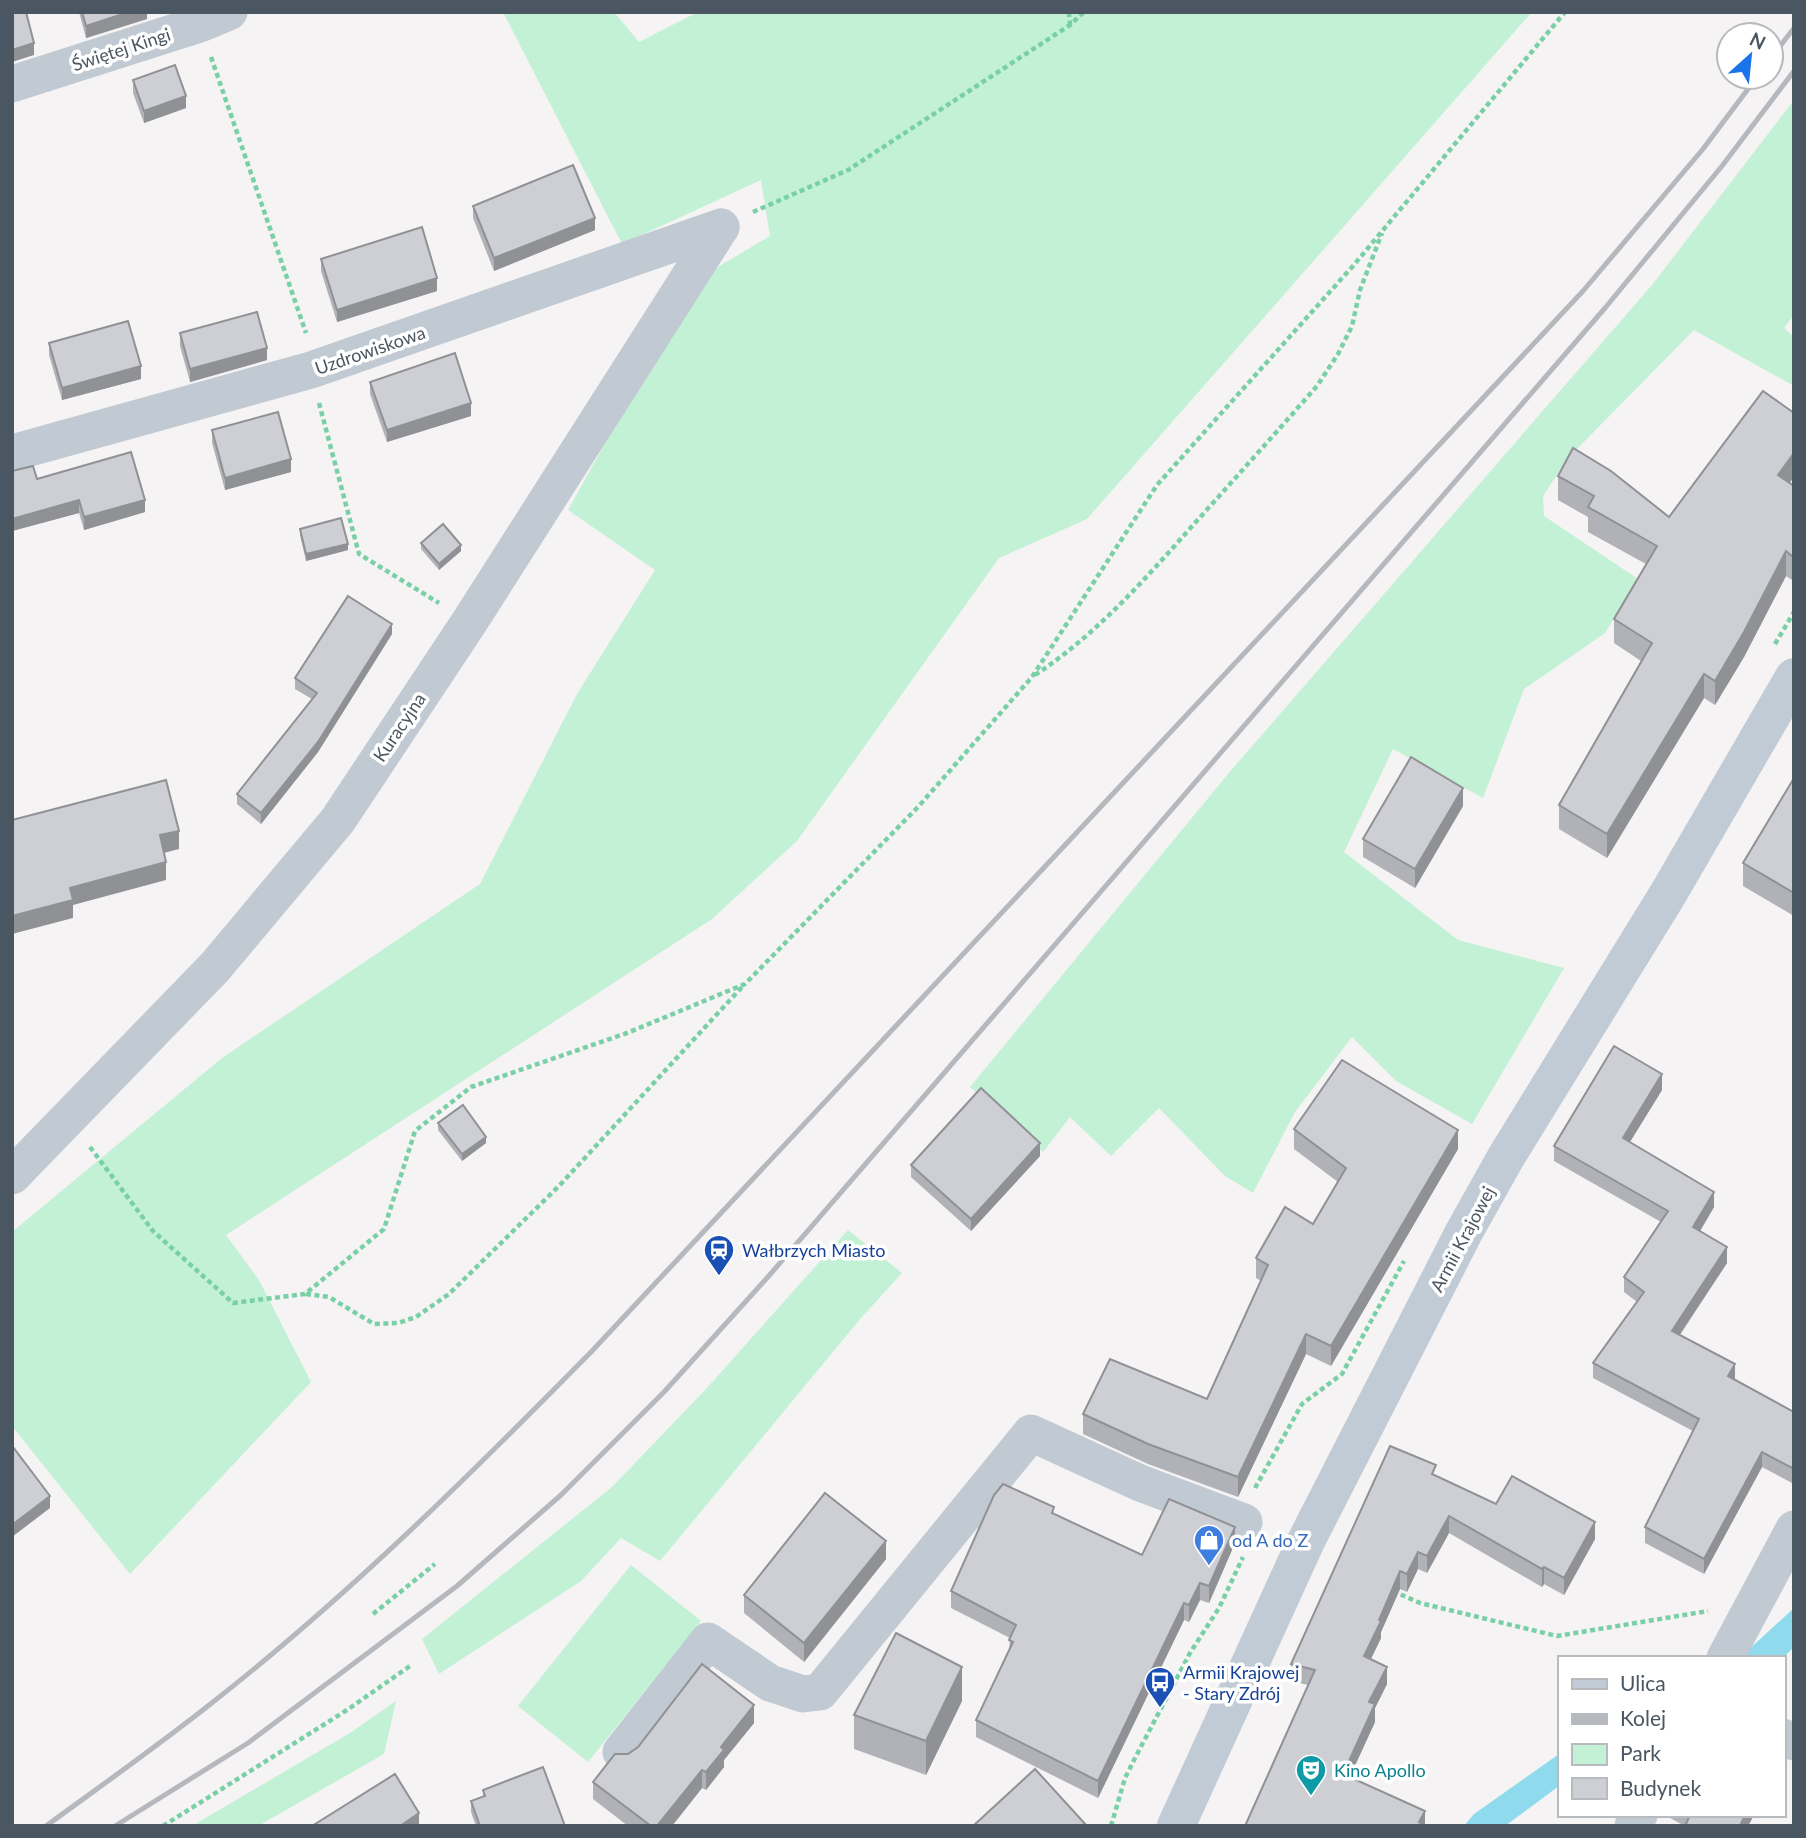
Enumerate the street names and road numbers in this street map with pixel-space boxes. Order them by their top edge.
street label: Świętej Kingi [69,23,173,75]
street label: Uzdrowiskowa [312,321,428,379]
street label: Kuracyjna [368,688,430,766]
street label: Armii Krajowej [1425,1183,1499,1295]

